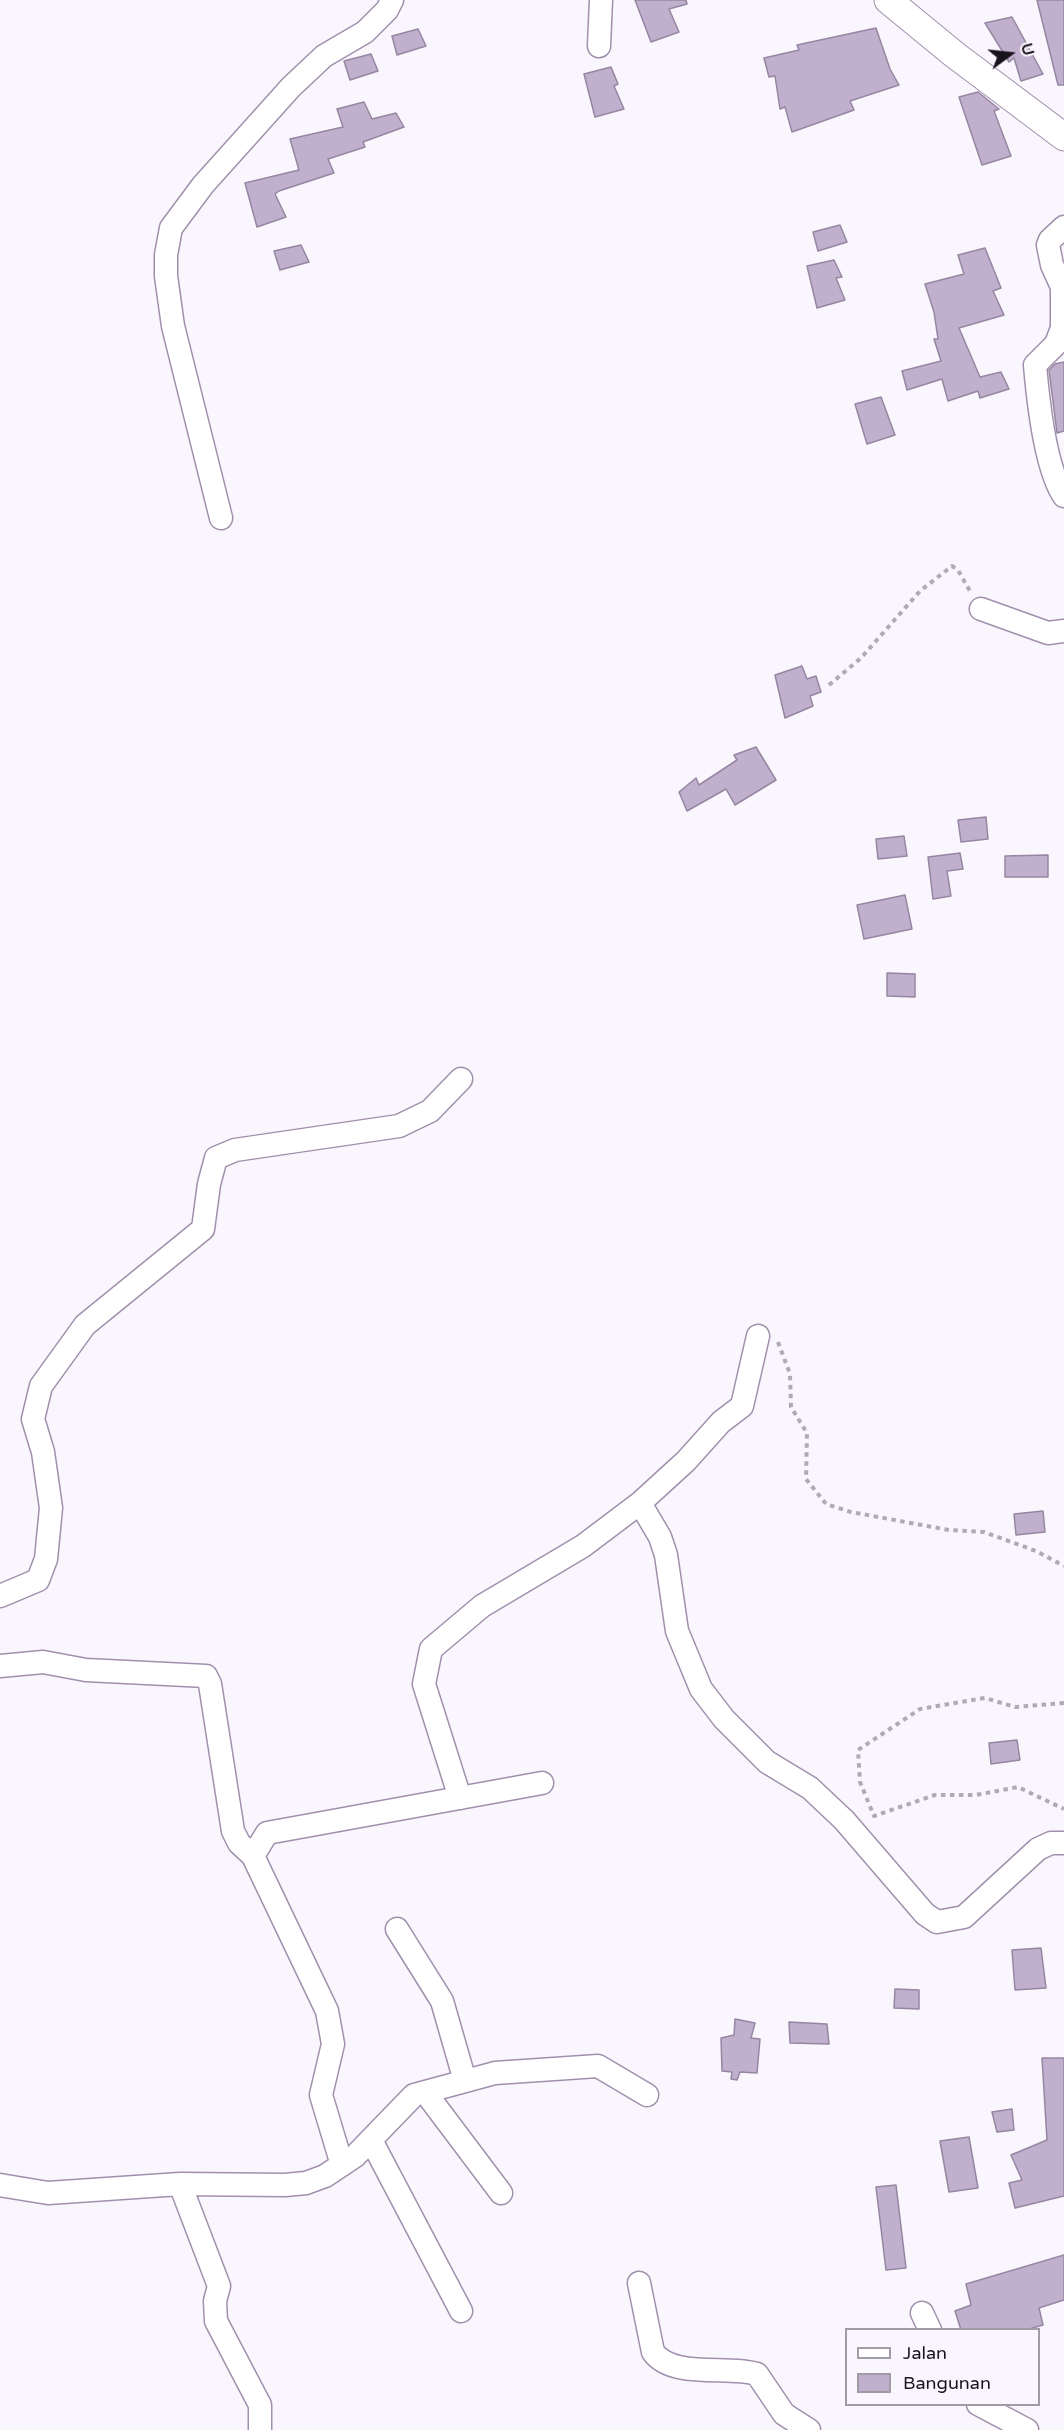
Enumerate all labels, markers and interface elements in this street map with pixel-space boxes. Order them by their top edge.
north arrow [980,24,1040,84]
text: U [1016,41,1039,58]
legend [845,2328,1040,2406]
text: Jalan [903,2342,947,2364]
text: Bangunan [903,2372,991,2394]

